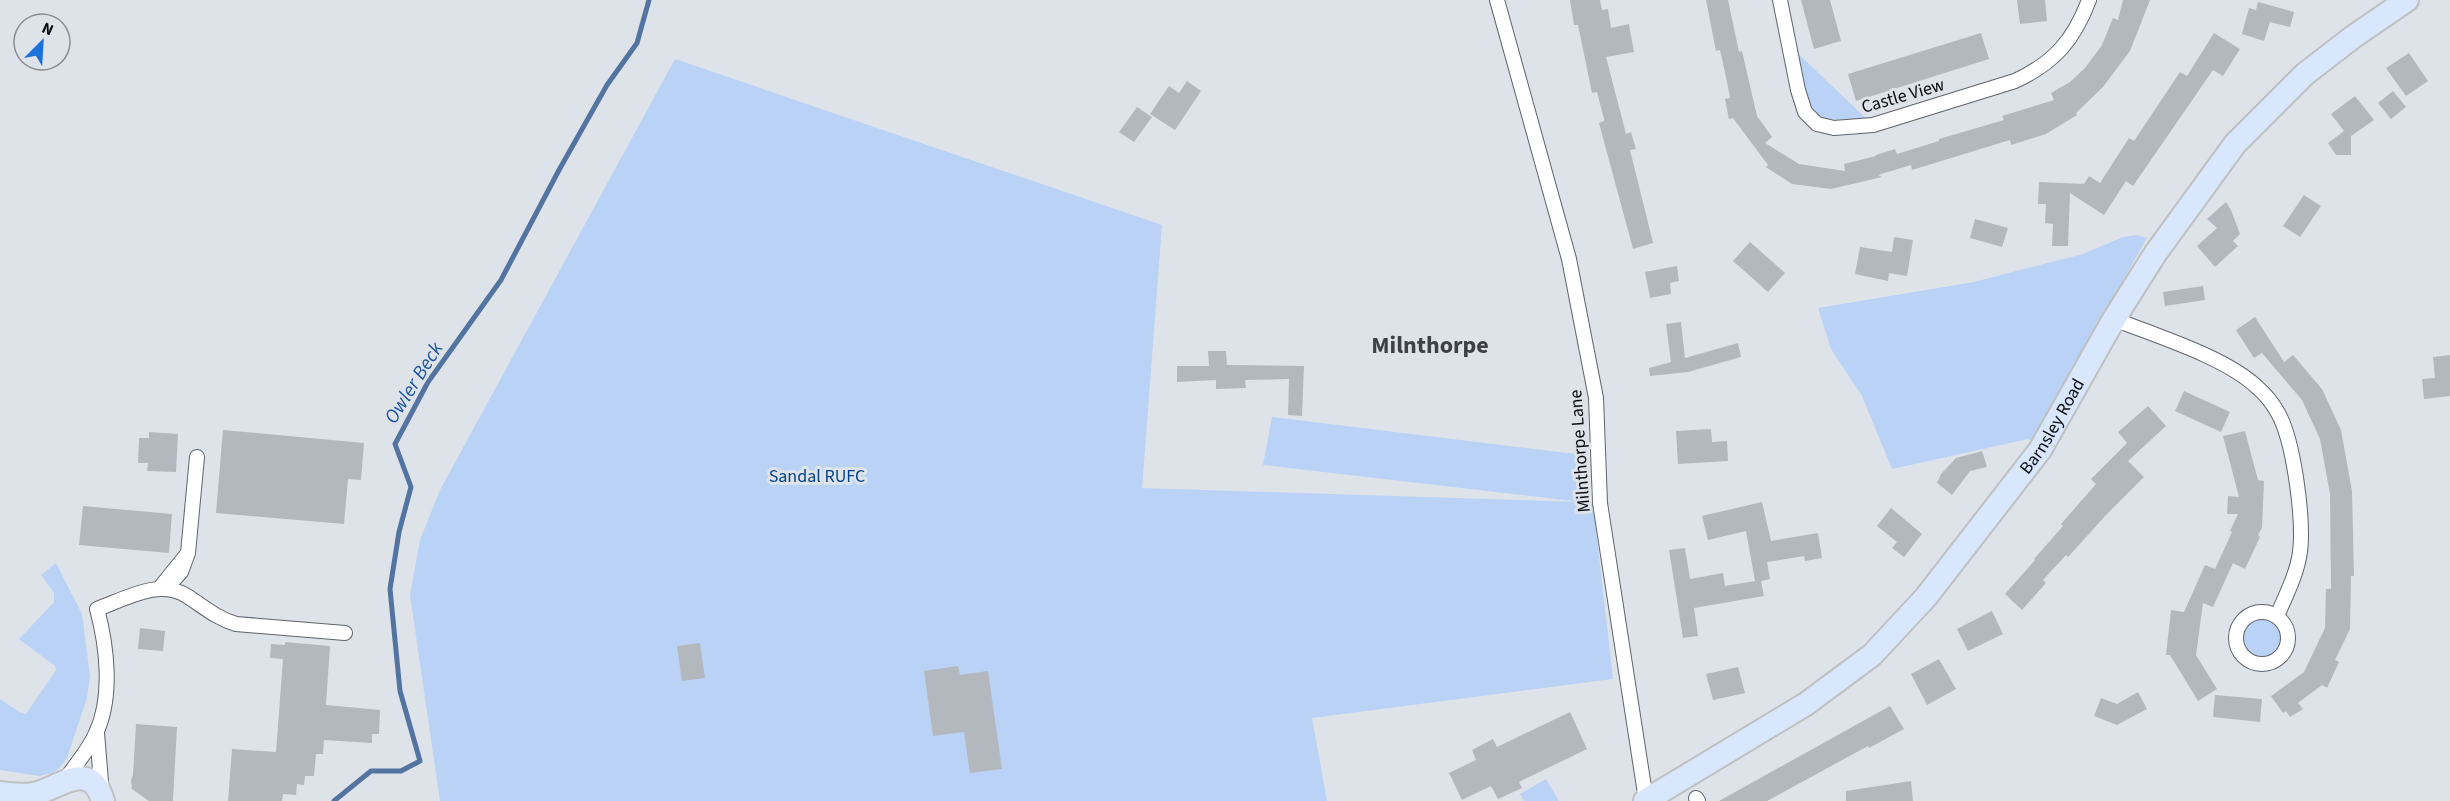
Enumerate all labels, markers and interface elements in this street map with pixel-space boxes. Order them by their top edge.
north arrow [12,12,72,72]
text: N [38,17,57,41]
street label: Castle View [1859,72,1948,120]
district label: Milnthorpe [1371,328,1489,363]
water label: Owler Beck [378,336,450,429]
street label: Barnsley Road [2013,374,2090,479]
street label: Milnthorpe Lane [1563,389,1597,513]
park label: Sandal RUFC [769,464,865,489]

